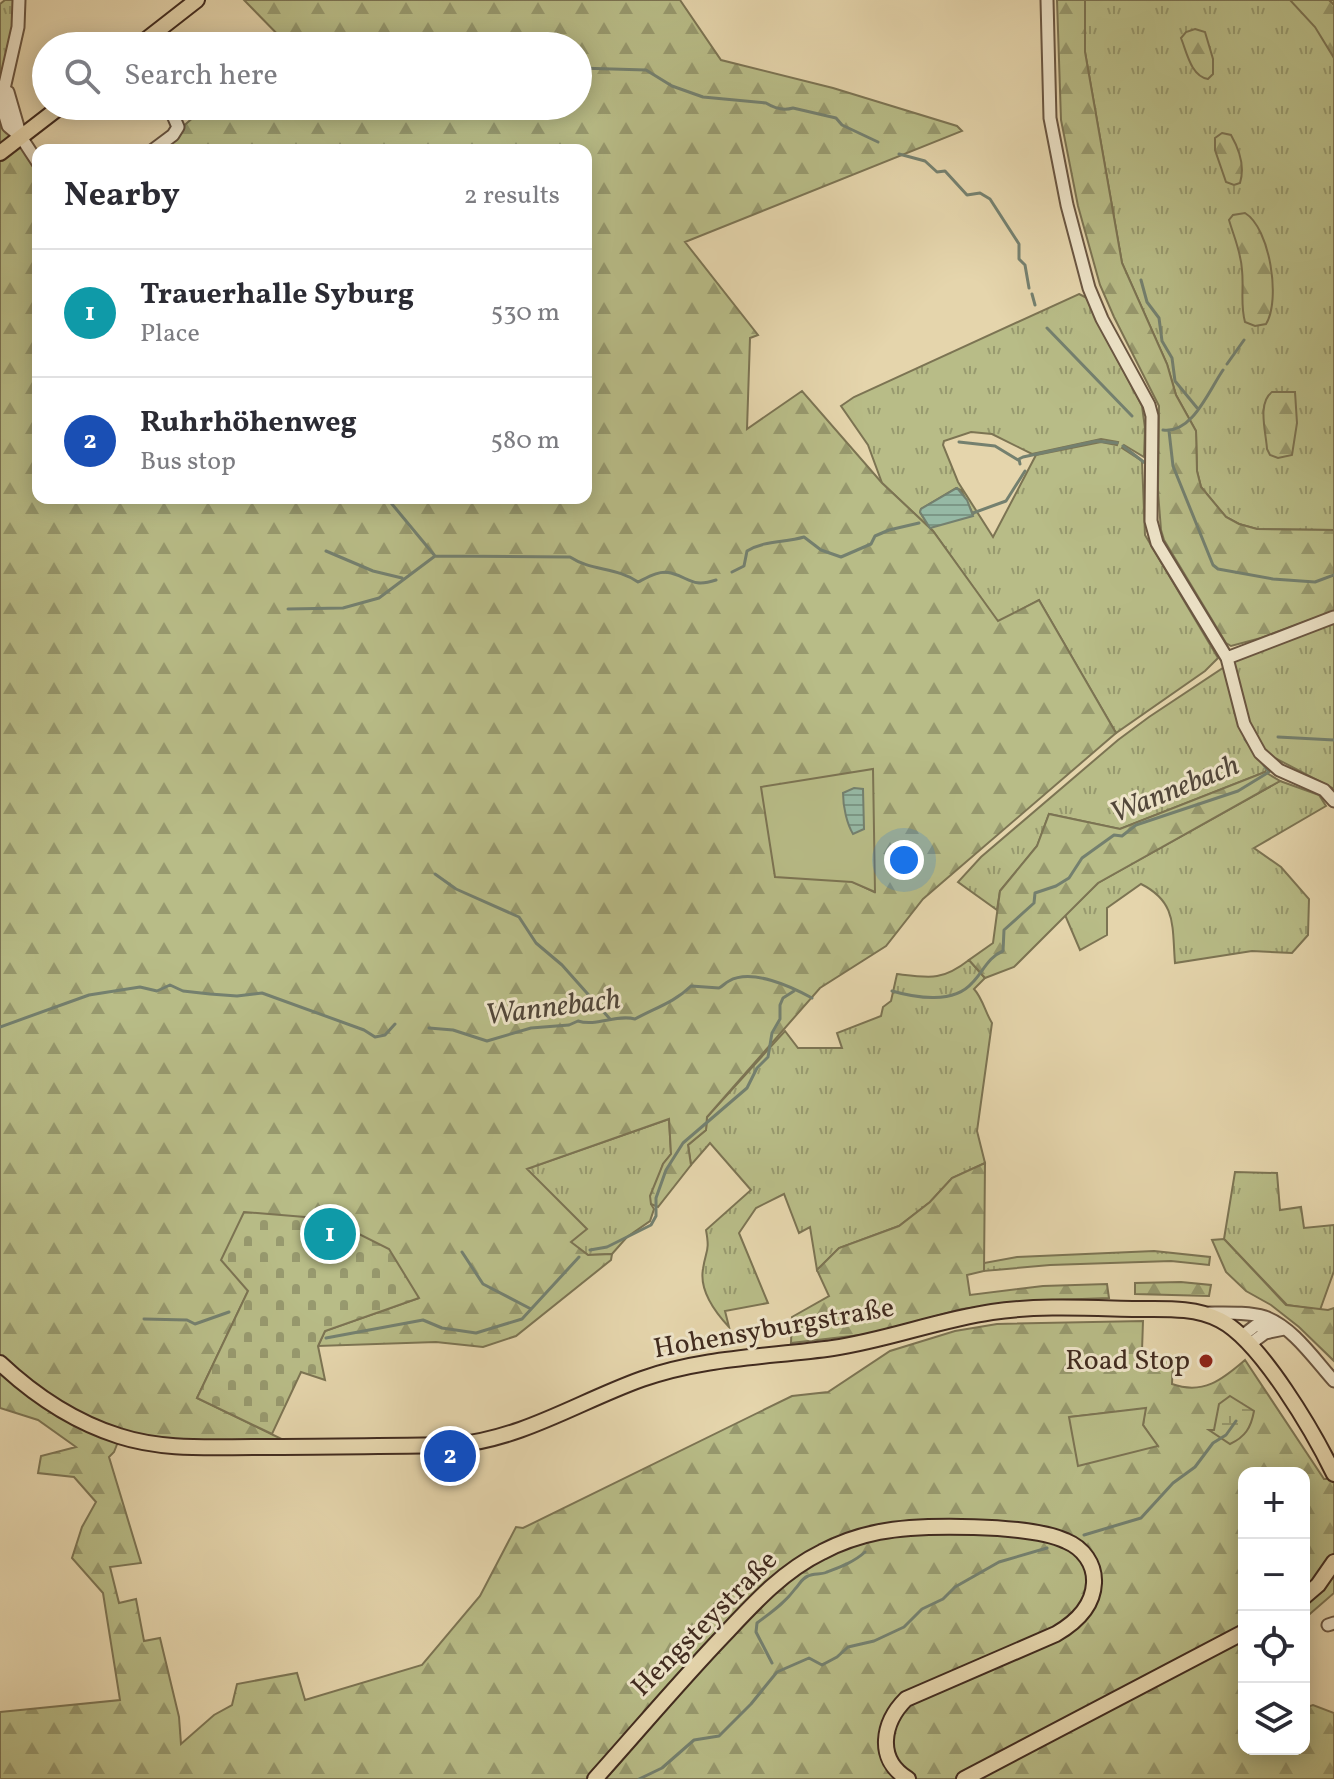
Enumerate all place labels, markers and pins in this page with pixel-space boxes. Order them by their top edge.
pin: 1 [304,1204,356,1264]
place label: Road Stop [1065,1342,1190,1381]
marker: Road Stop [1197,1352,1215,1370]
pin: 2 [424,1426,476,1486]

